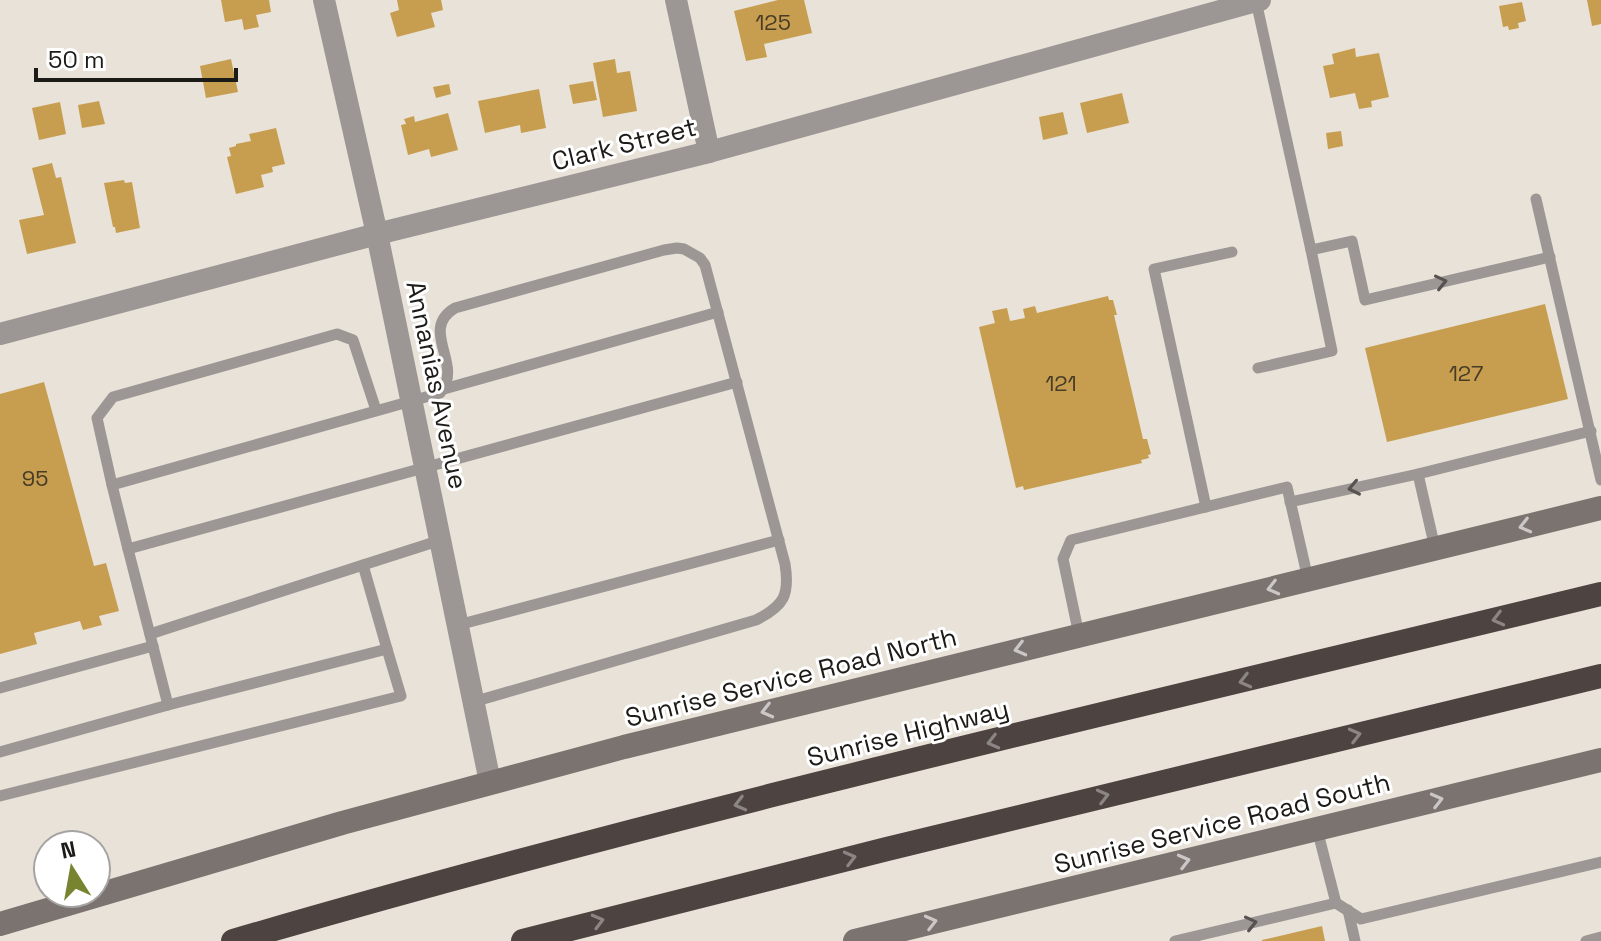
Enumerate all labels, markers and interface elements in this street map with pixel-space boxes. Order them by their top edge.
house number: 125 [755,8,791,36]
scale bar [36,32,236,82]
text: 50 m [48,44,105,75]
street label: Clark Street [548,110,700,178]
one-way arrow [1434,274,1448,291]
street label: Annanias Avenue [398,278,476,492]
house number: 127 [1449,359,1483,387]
house number: 121 [1045,369,1077,397]
house number: 95 [22,464,48,492]
one-way arrow [1348,479,1362,496]
one-way arrow [1519,517,1533,534]
one-way arrow [1266,578,1280,595]
one-way arrow [1492,610,1505,627]
street label: Sunrise Service Road North [622,619,960,735]
one-way arrow [1014,640,1027,657]
one-way arrow [1239,671,1253,688]
street label: Sunrise Highway [804,691,1012,775]
one-way arrow [761,702,775,719]
one-way arrow [1348,727,1362,744]
one-way arrow [986,732,1000,749]
street label: Sunrise Service Road South [1050,765,1394,881]
one-way arrow [1095,789,1109,806]
one-way arrow [1429,792,1443,809]
one-way arrow [734,794,747,811]
north arrow [32,829,112,909]
text: N [58,834,78,865]
one-way arrow [843,850,857,867]
one-way arrow [1177,854,1190,871]
one-way arrow [591,914,604,931]
one-way arrow [924,915,938,932]
one-way arrow [1244,915,1258,932]

